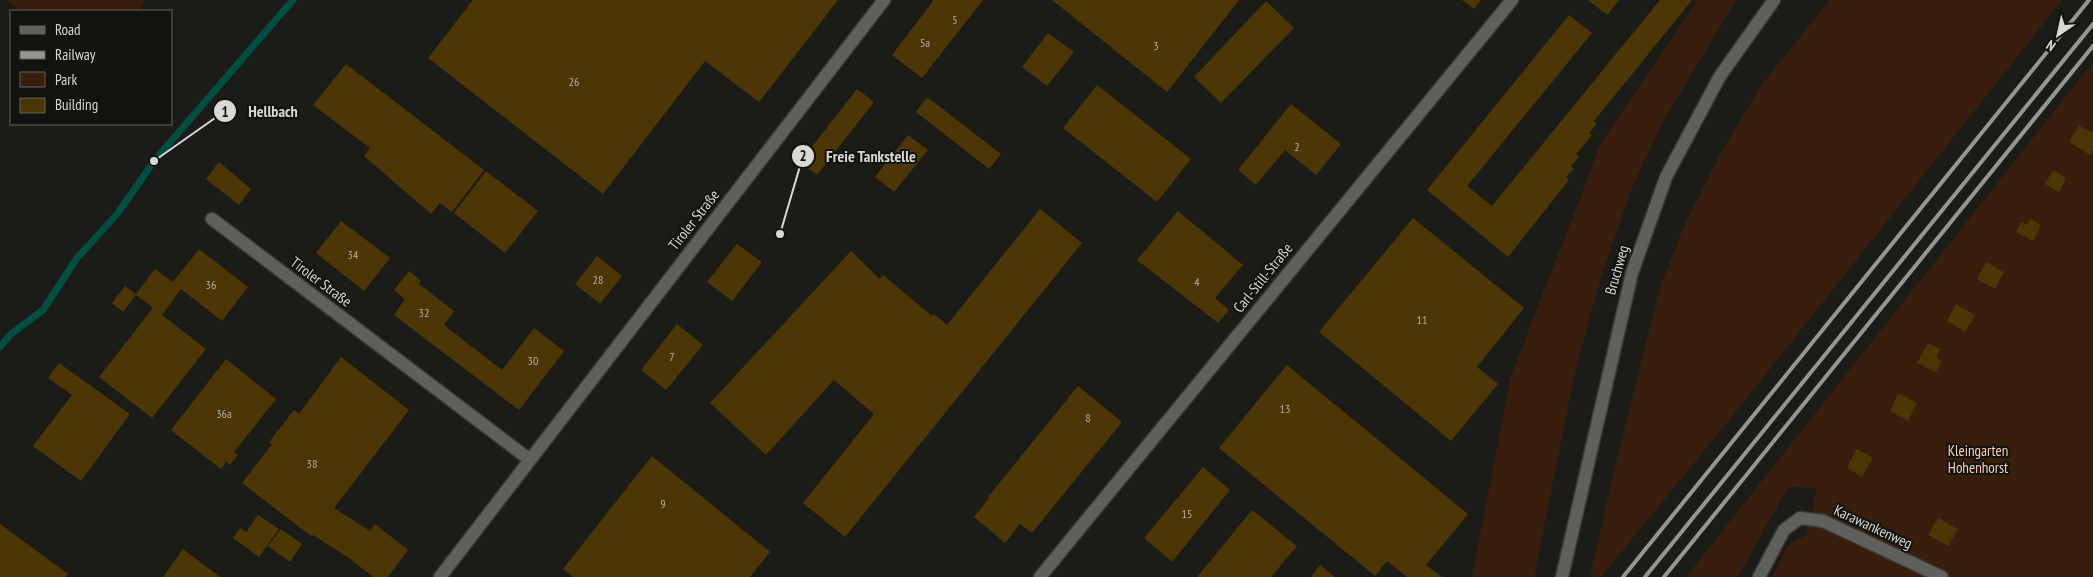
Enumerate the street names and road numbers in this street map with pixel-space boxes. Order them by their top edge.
street label: Tiroler Straße [664,186,723,254]
street label: Carl-Still-Straße [1229,239,1296,316]
street label: Bruchweg [1600,243,1633,297]
street label: Tiroler Straße [287,252,356,311]
street label: Karawankenweg [1831,500,1915,553]

